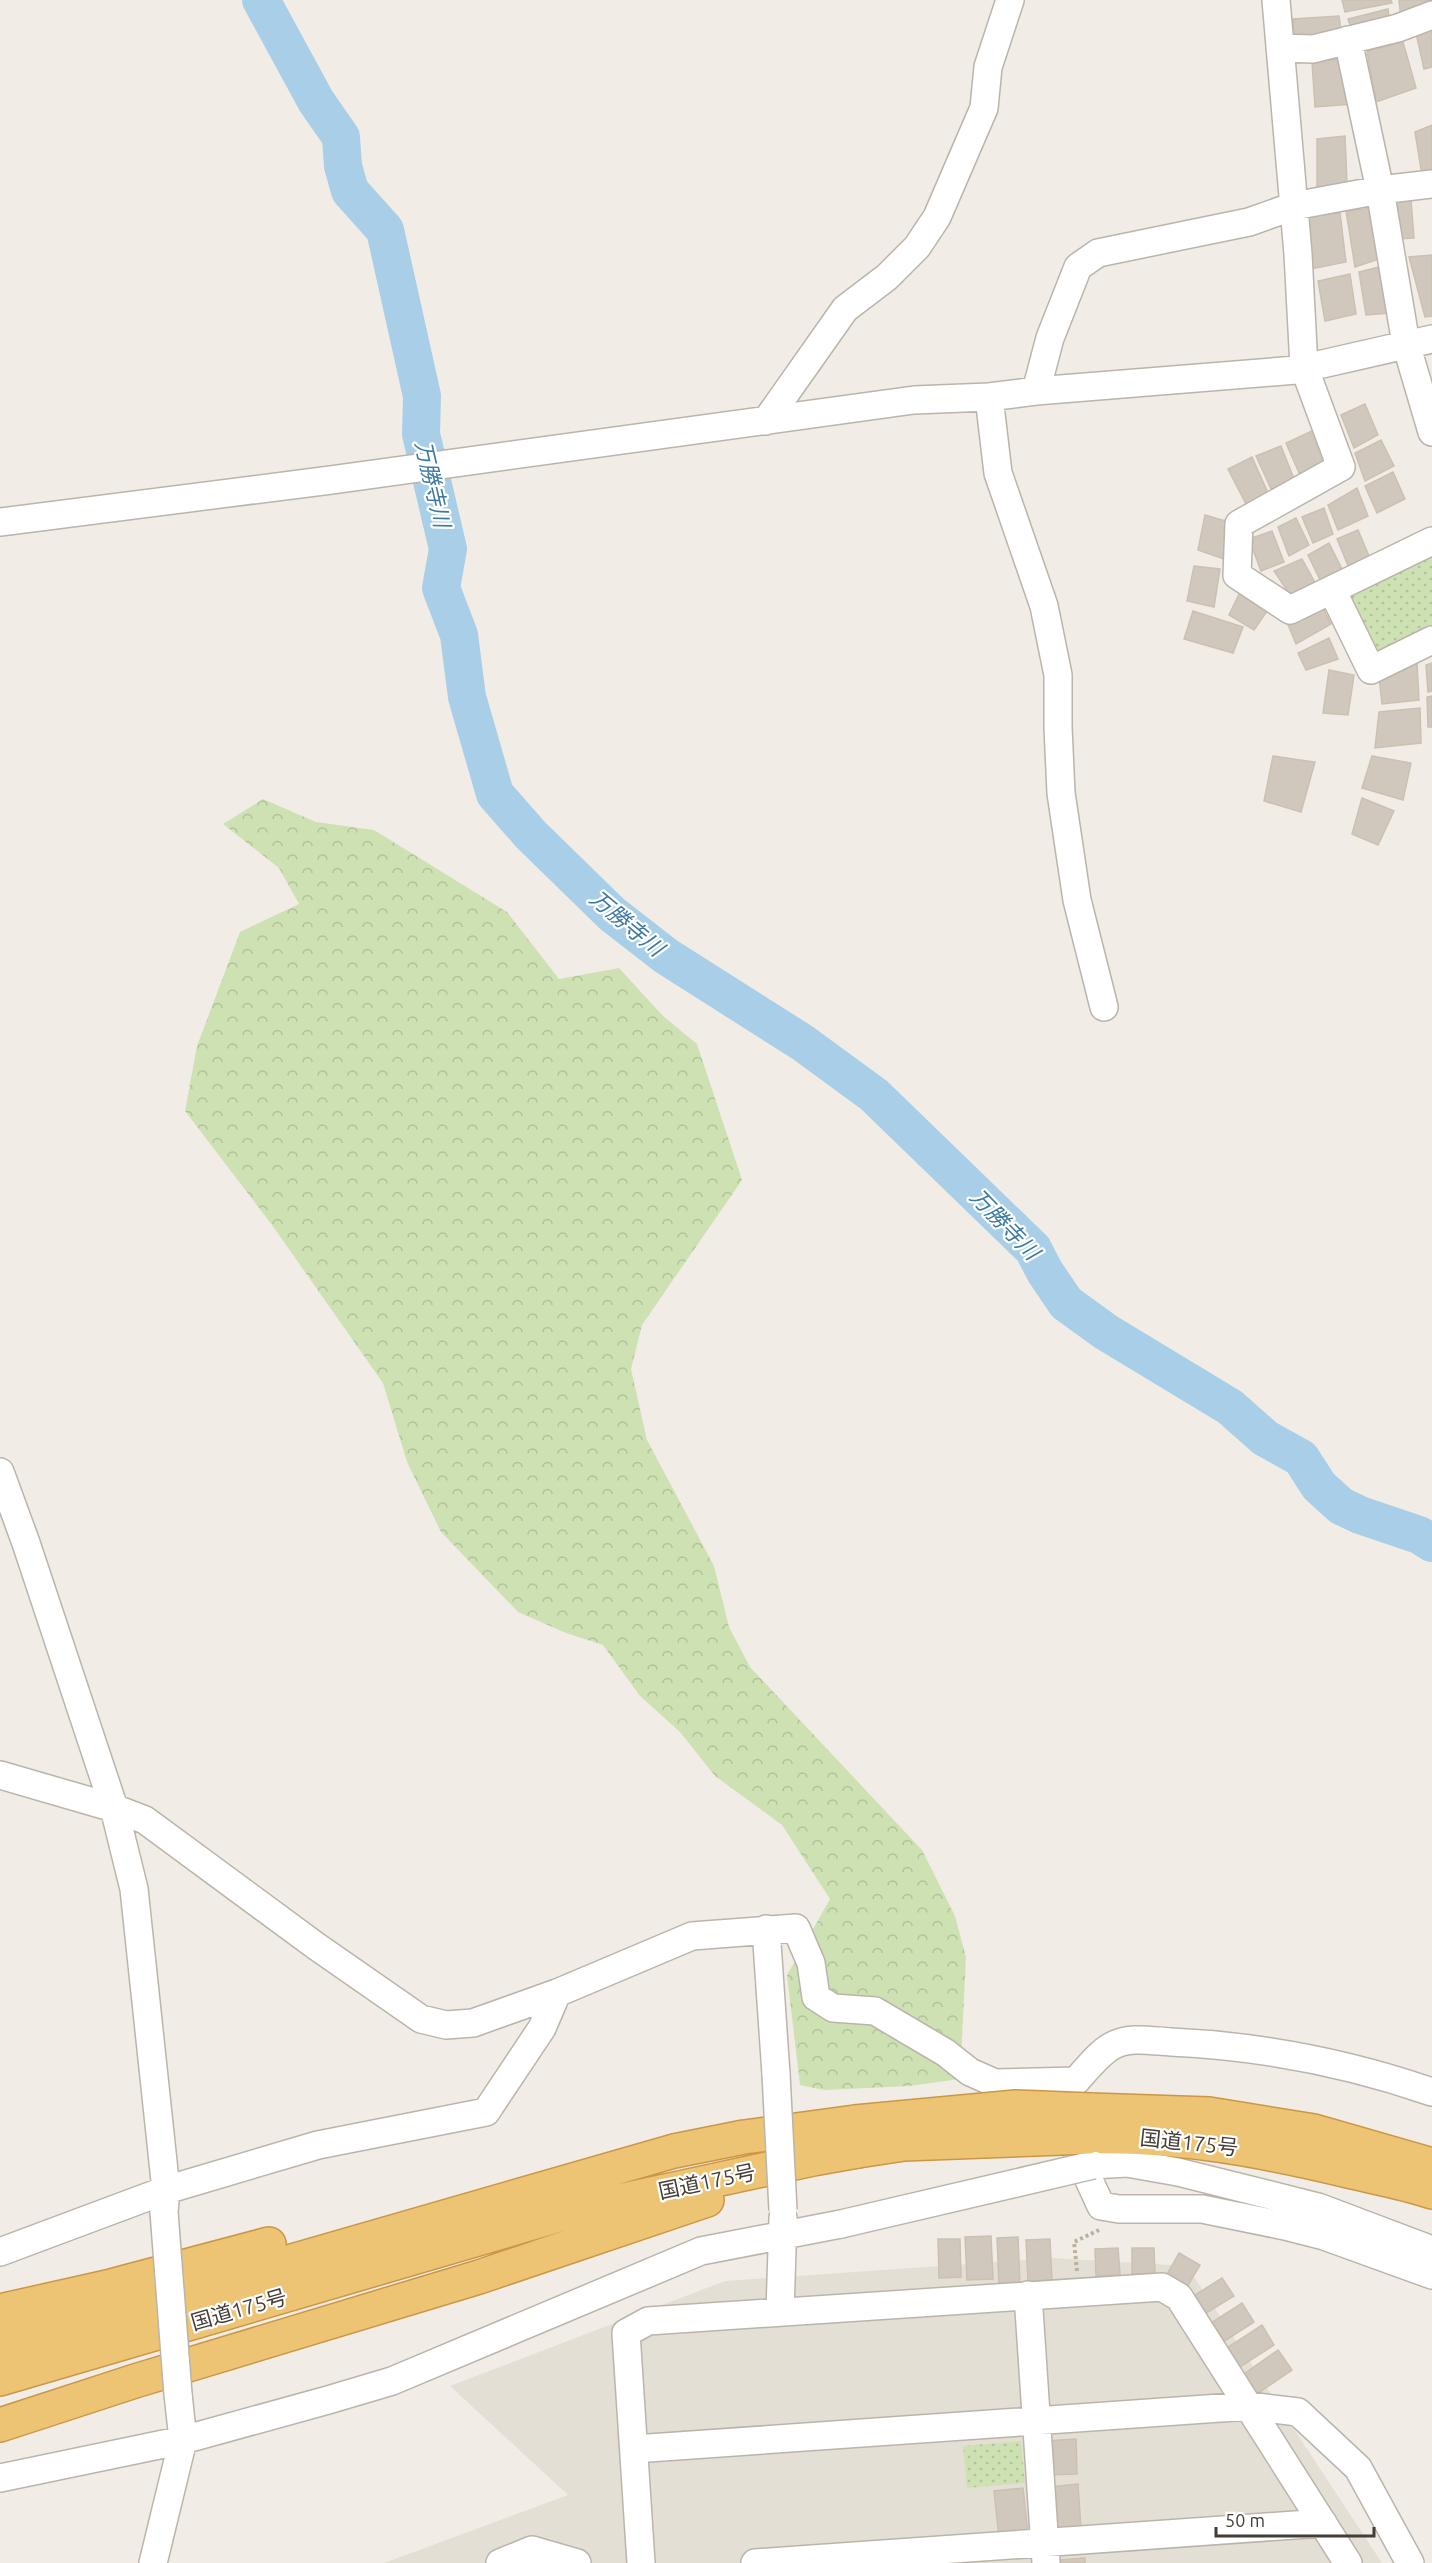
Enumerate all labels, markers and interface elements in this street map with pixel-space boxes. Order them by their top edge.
water label: 万勝寺川 [411,438,456,532]
water label: 万勝寺川 [586,885,671,962]
water label: 万勝寺川 [966,1183,1046,1265]
street label: 国道175号 [1139,2125,1239,2159]
street label: 国道175号 [656,2159,757,2203]
street label: 国道175号 [188,2284,289,2334]
scale bar [1216,2500,1374,2538]
text: 50 m [1225,2510,1265,2530]

